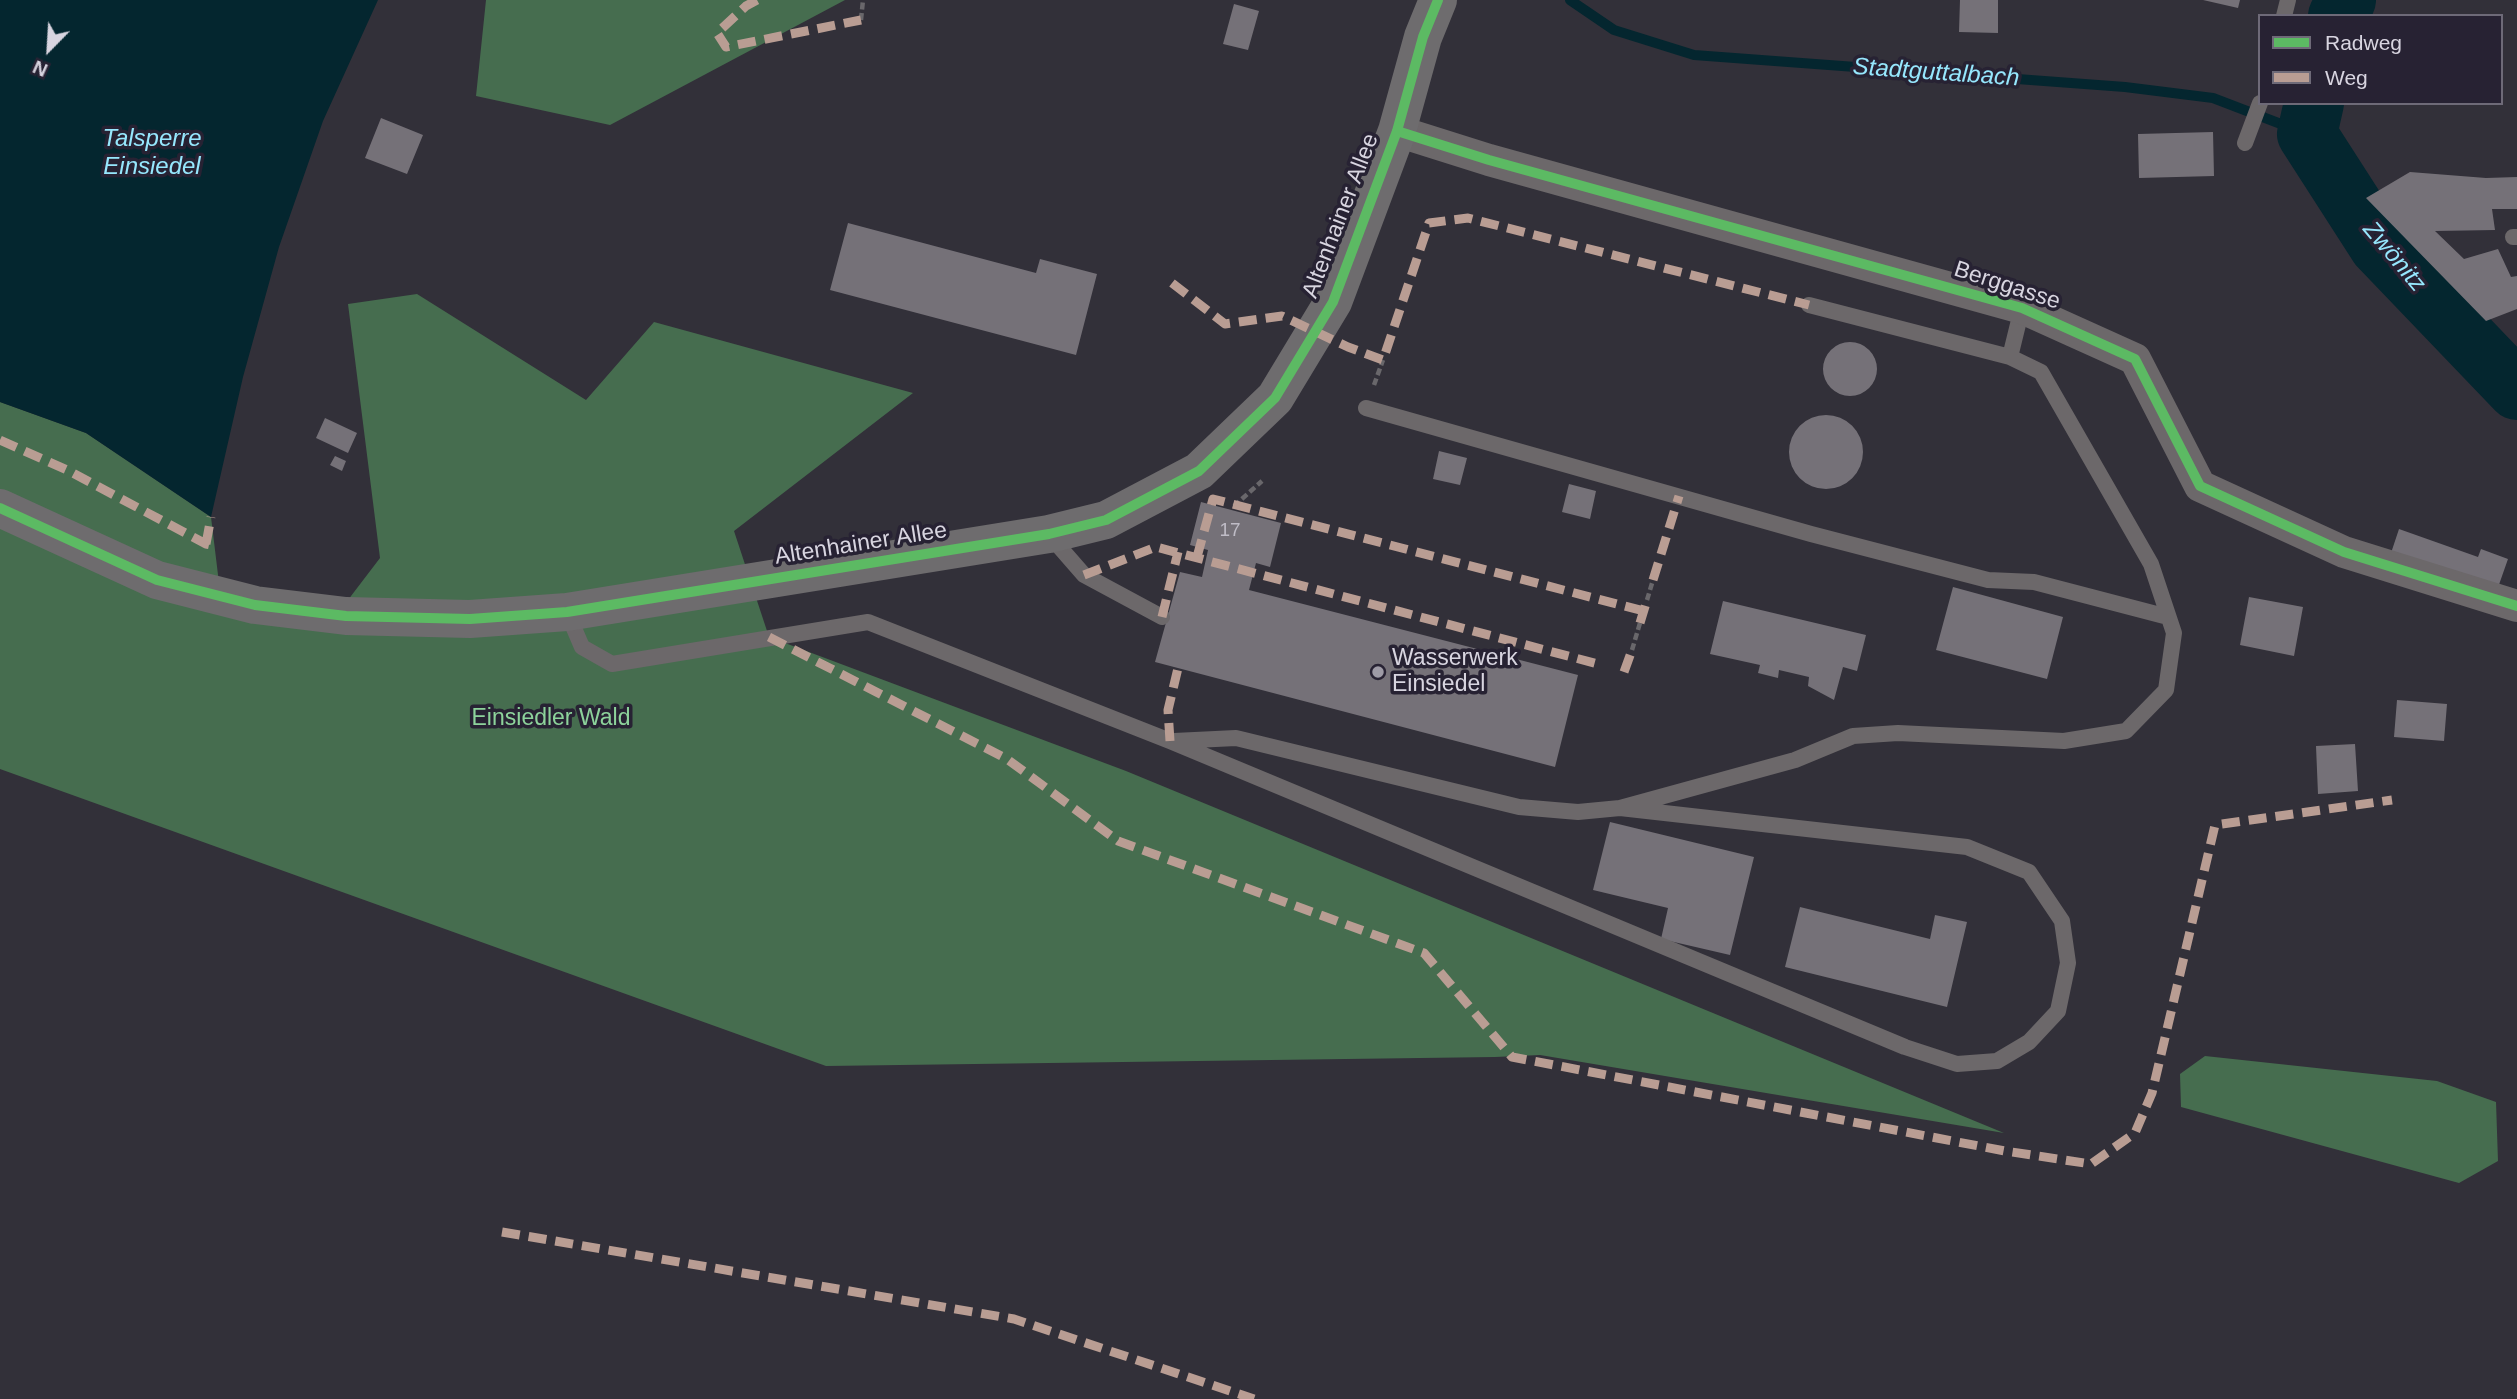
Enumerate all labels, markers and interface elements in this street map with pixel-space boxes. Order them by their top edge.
north arrow [14,14,84,84]
legend [2258,14,2503,105]
text: Radweg [2325,31,2402,54]
water label: Stadtguttalbach [1852,53,2020,93]
text: N [30,56,51,81]
text: Weg [2325,66,2368,89]
water label: Talsperre Einsiedel [102,125,202,181]
street label: Altenhainer Allee [1297,130,1385,302]
water label: Zwönitz [2356,216,2432,298]
street label: Berggasse [1950,256,2064,316]
street label: Altenhainer Allee [773,517,949,571]
house number: 17 [1219,520,1241,542]
place label: Wasserwerk Einsiedel [1392,645,1518,699]
marker: Wasserwerk Einsiedel [1370,664,1386,680]
park label: Einsiedler Wald [472,705,630,733]

